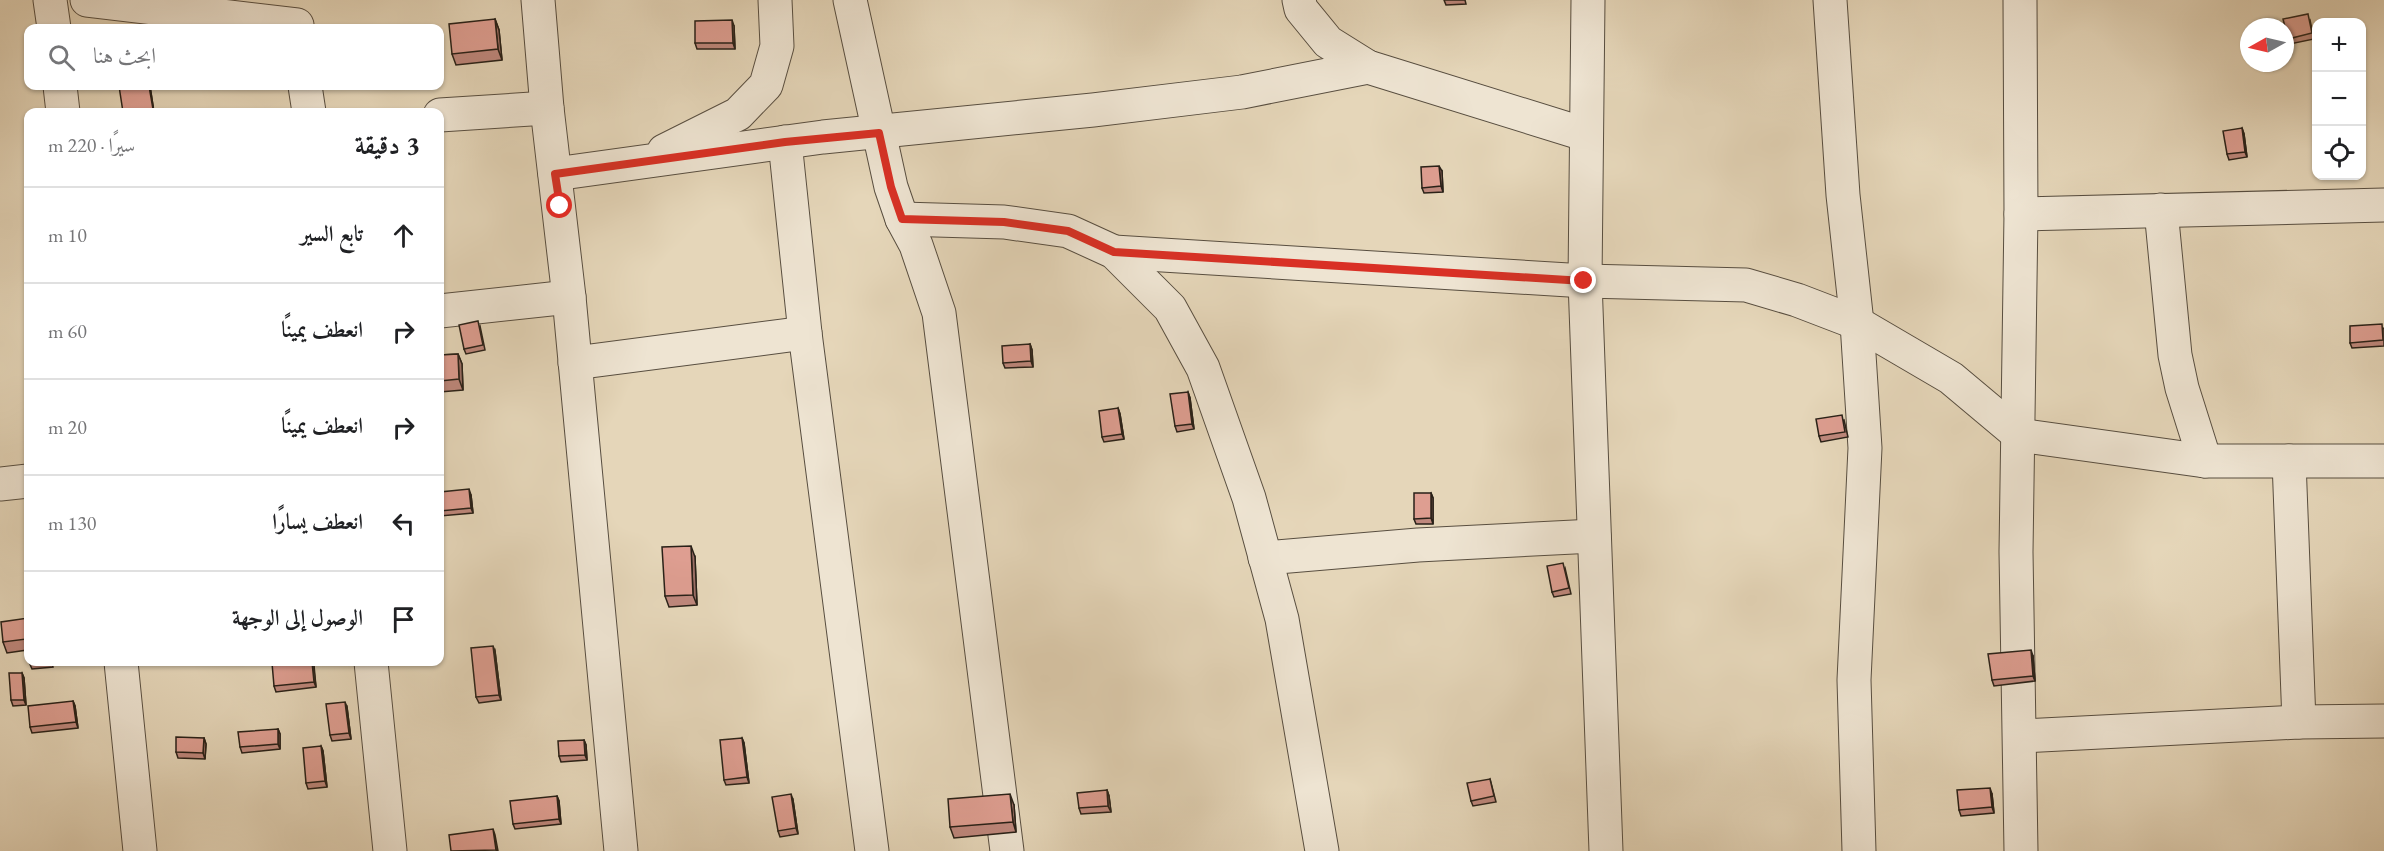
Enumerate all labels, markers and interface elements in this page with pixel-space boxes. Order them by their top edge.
north arrow [2240,18,2294,72]
map controls [2312,18,2366,180]
button: + [2312,18,2366,72]
search box [24,24,444,90]
icon: search [45,41,78,74]
text: ابحث هنا [93,41,156,70]
button: − [2312,72,2366,126]
button: locate [2312,126,2366,180]
text: 3 دقيقة [355,128,420,162]
text: سيرًا · 220 m [48,132,135,158]
route start [546,192,572,218]
text: تابع السير [300,219,363,248]
icon: ahead [387,219,420,252]
text: 10 m [48,222,87,248]
route end [1570,267,1596,293]
text: انعطف يمينًا [281,315,363,344]
icon: right [387,315,420,348]
text: 60 m [48,318,87,344]
text: انعطف يمينًا [281,411,363,440]
icon: right [387,411,420,444]
text: 20 m [48,414,87,440]
text: انعطف يسارًا [272,507,363,536]
icon: left [387,507,420,540]
text: 130 m [48,510,96,536]
text: الوصول إلى الوجهة [232,603,363,632]
icon: arrive [387,603,420,636]

